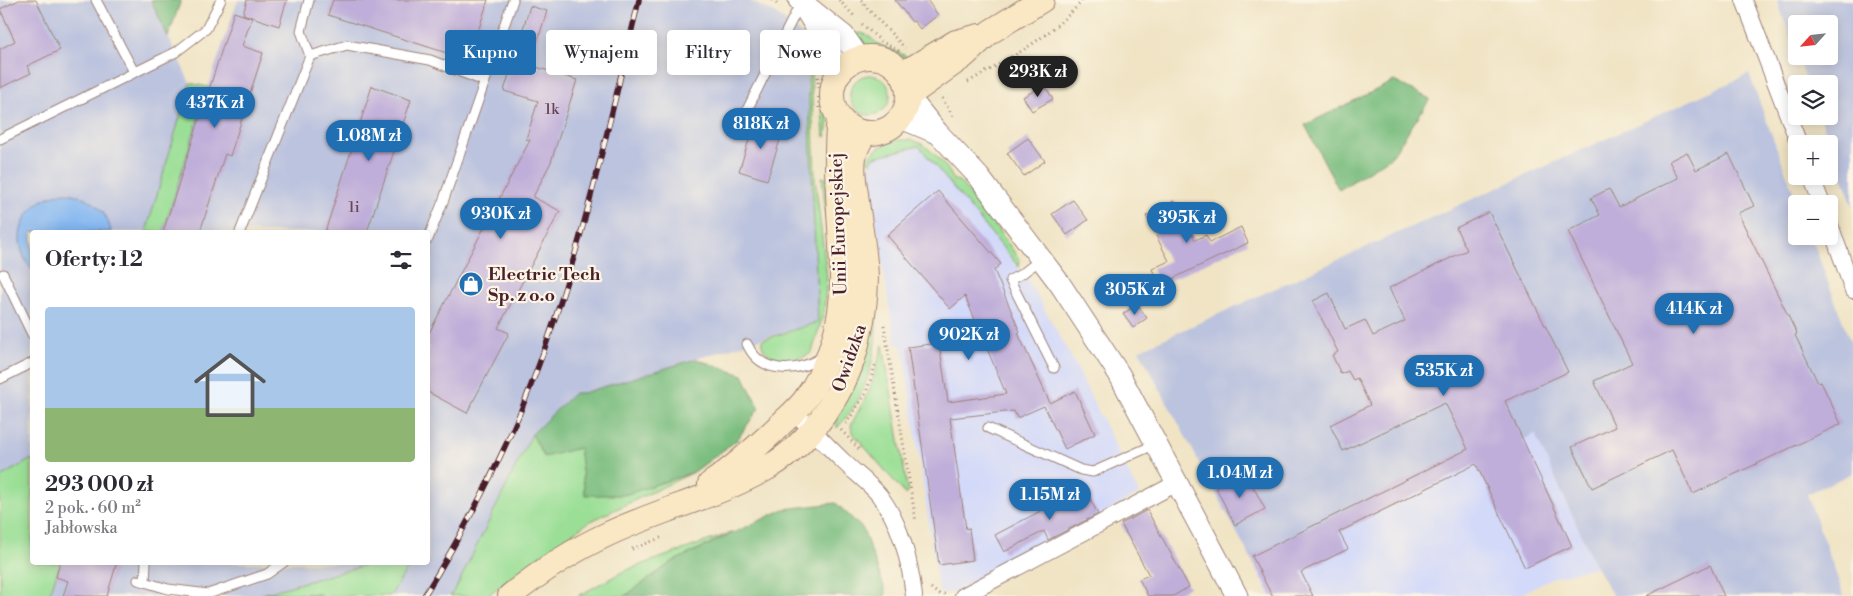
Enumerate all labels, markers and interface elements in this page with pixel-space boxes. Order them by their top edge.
north arrow [1788,15,1838,65]
map controls [1788,15,1838,245]
chip: Kupno [445,30,536,75]
chip: Wynajem [546,30,657,75]
chip: Filtry [667,30,750,75]
chip: Nowe [760,30,840,75]
pin: 293K zł [992,56,1084,98]
text: 293K zł [1009,62,1067,82]
button: layers [1788,75,1838,125]
pin: 437K zł [169,86,261,129]
text: 437K zł [186,93,244,113]
house number: 1k [545,100,560,119]
pin: 818K zł [715,108,807,150]
text: 818K zł [733,114,789,134]
pin: 1.08M zł [317,120,421,162]
text: 1.08M zł [337,126,401,146]
button: + [1788,135,1838,185]
street label: Unii Europejskiej [825,152,852,296]
button: − [1788,195,1838,245]
house number: 1i [348,198,360,217]
pin: 930K zł [455,198,547,240]
pin: 395K zł [1141,202,1233,244]
text: 930K zł [471,204,531,224]
text: 395K zł [1158,208,1216,228]
icon: filters [387,246,415,274]
text: Oferty: 12 [45,247,143,273]
place label: Electric Tech Sp. z o.o [488,263,600,307]
shop icon: Electric Tech Sp. z o.o [458,271,484,297]
pin: 305K zł [1089,274,1181,316]
text: 305K zł [1105,280,1165,300]
pin: 414K zł [1648,292,1740,335]
text: 414K zł [1666,299,1722,319]
pin: 902K zł [923,318,1015,361]
street label: Owidzka [827,320,872,395]
text: 902K zł [939,325,999,345]
icon: home [185,340,275,430]
pin: 535K zł [1398,354,1490,397]
text: 535K zł [1415,361,1473,381]
pin: 1.04M zł [1188,456,1292,499]
text: 1.04M zł [1208,463,1272,483]
text: 293 000 zł [45,472,153,498]
pin: 1.15M zł [998,478,1102,521]
text: 1.15M zł [1020,485,1080,505]
text: 2 pok. · 60 m² [45,498,141,518]
text: Jabłowska [45,518,118,538]

